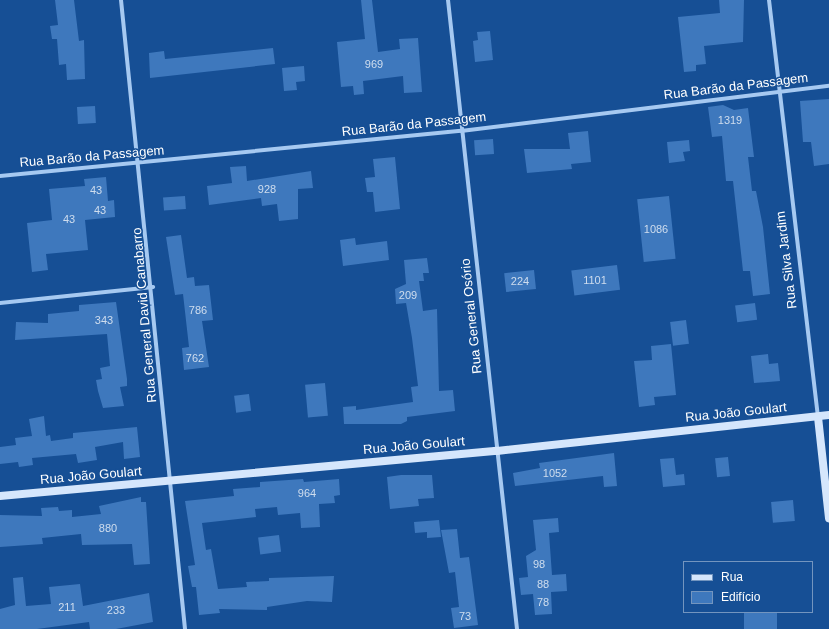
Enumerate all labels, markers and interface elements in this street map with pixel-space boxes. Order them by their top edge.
house number: 969 [365,57,383,71]
street label: Rua Barão da Passagem [663,70,809,104]
street label: Rua Barão da Passagem [341,110,487,140]
house number: 1319 [718,113,742,127]
street label: Rua Barão da Passagem [19,143,165,171]
house number: 928 [258,182,276,196]
house number: 43 [90,183,102,197]
house number: 43 [94,203,106,217]
street label: Rua Silva Jardim [773,210,801,310]
house number: 43 [63,212,75,226]
house number: 1086 [644,222,668,236]
street label: Rua General David Canabarro [130,227,160,403]
street label: Rua General Osório [458,258,486,374]
house number: 1101 [583,273,607,287]
house number: 224 [511,274,529,288]
house number: 209 [399,288,417,302]
house number: 786 [189,303,207,317]
house number: 343 [95,313,113,327]
house number: 762 [186,351,204,365]
street label: Rua João Goulart [685,400,787,426]
street label: Rua João Goulart [363,434,465,458]
street label: Rua João Goulart [40,464,142,488]
house number: 1052 [543,466,567,480]
house number: 964 [298,486,316,500]
house number: 880 [99,521,117,535]
house number: 98 [533,557,545,571]
legend [683,561,813,613]
text: Rua [721,570,743,584]
house number: 88 [537,577,549,591]
text: Edifício [721,590,760,604]
house number: 78 [537,595,549,609]
house number: 211 [58,600,76,614]
house number: 233 [107,603,125,617]
house number: 73 [459,609,471,623]

